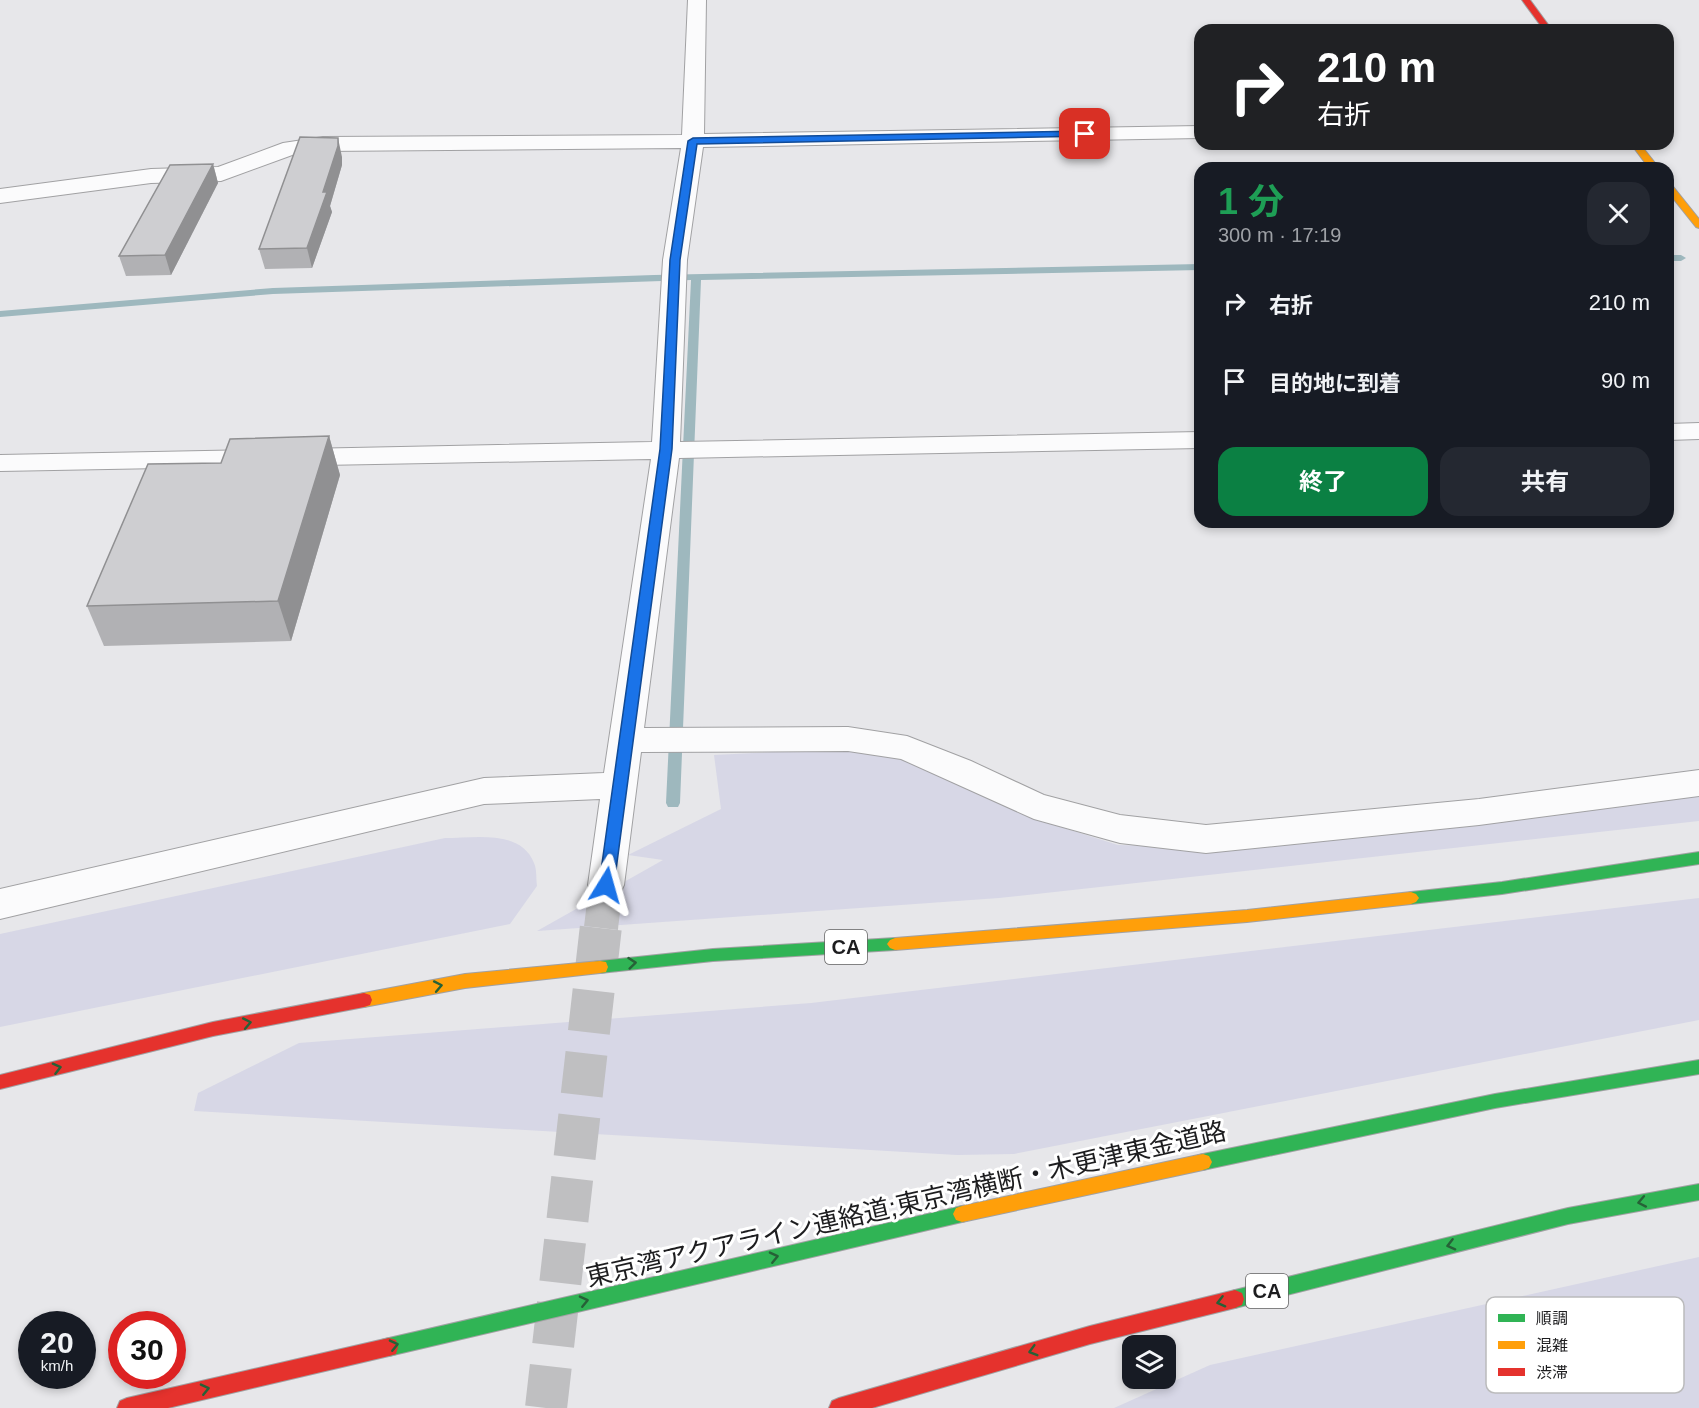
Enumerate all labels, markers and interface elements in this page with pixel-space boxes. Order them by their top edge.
text: 210 m [1317,44,1436,91]
icon: right [1218,48,1296,126]
text: 右折 [1317,100,1371,130]
pin [1059,108,1110,159]
icon: arrive [1068,117,1101,150]
text: 1 分 [1218,181,1284,222]
button: close [1587,182,1650,245]
text: 300 m · 17:19 [1218,224,1341,246]
icon: right [1218,287,1251,320]
text: 210 m [1589,290,1650,315]
text: 右折 [1269,293,1313,318]
icon: arrive [1218,365,1251,398]
text: 90 m [1601,368,1650,393]
text: 目的地に到着 [1269,371,1401,396]
button: 終了 [1218,447,1428,516]
button: 共有 [1440,447,1650,516]
position arrow [574,853,638,917]
road number: CA [825,930,867,964]
one-way arrow [627,957,636,970]
one-way arrow [433,980,443,993]
one-way arrow [241,1017,251,1030]
one-way arrow [52,1062,62,1075]
street label: 東京湾アクアライン連絡道;東京湾横断・木更津東金道路 [583,1116,1229,1292]
one-way arrow [1637,1195,1647,1208]
one-way arrow [1447,1238,1457,1251]
one-way arrow [769,1251,779,1264]
road number: CA [1246,1274,1288,1308]
one-way arrow [579,1295,589,1308]
one-way arrow [1216,1295,1226,1308]
legend [1486,1297,1684,1393]
text: 順調 [1536,1310,1568,1327]
speed limit sign: 30 [108,1311,186,1389]
text: 20 [40,1326,74,1359]
map controls [1122,1335,1176,1389]
button: layers [1122,1335,1176,1389]
text: 混雑 [1536,1337,1568,1354]
one-way arrow [389,1340,399,1353]
one-way arrow [1028,1344,1039,1356]
text: km/h [41,1357,73,1374]
text: 渋滞 [1536,1364,1568,1381]
one-way arrow [199,1384,209,1397]

